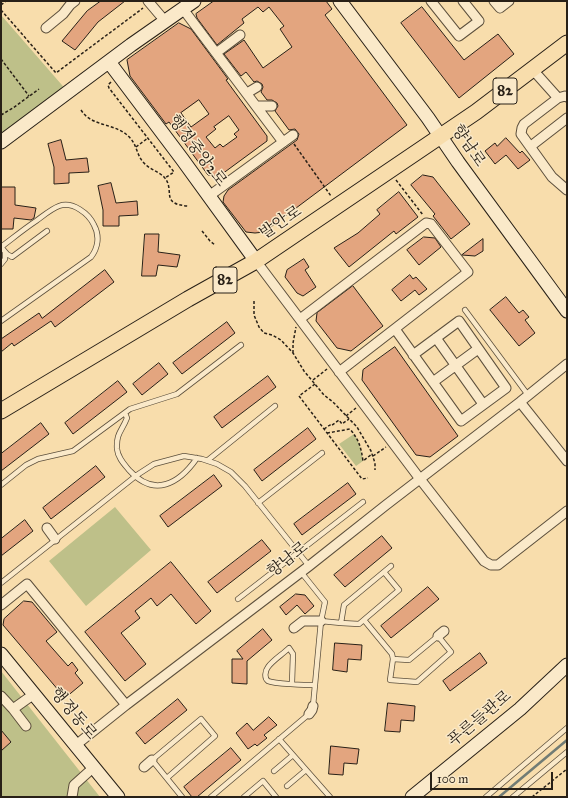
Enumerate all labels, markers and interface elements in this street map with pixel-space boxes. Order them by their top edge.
road number: 82 [493,78,517,104]
street label: 행정중앙2로 [164,111,230,191]
street label: 향남로 [447,121,489,171]
street label: 발안로 [256,202,306,244]
road number: 82 [213,267,237,293]
street label: 향남로 [264,538,312,582]
street label: 행정동로 [46,684,100,744]
street label: 푸른들판로 [444,687,516,751]
scale bar [432,764,555,790]
text: 100 m [437,772,468,786]

